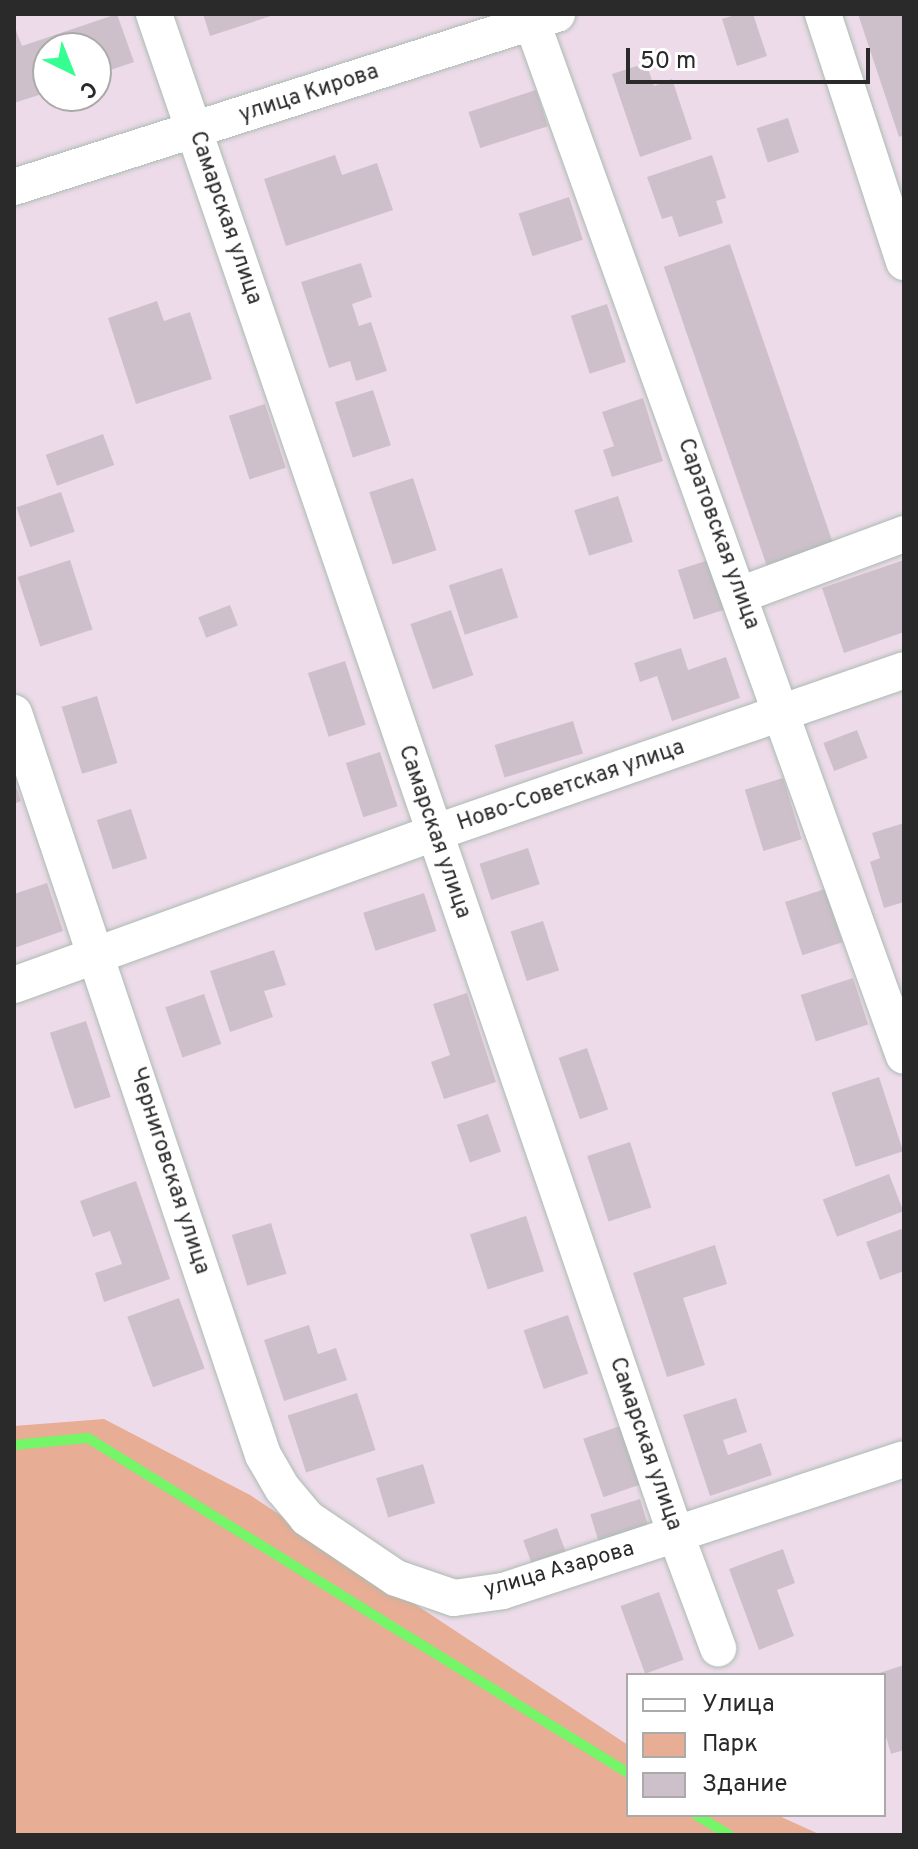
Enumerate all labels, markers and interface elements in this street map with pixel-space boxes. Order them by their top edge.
north arrow [32,32,112,112]
scale bar [630,32,874,82]
text: 50 m [640,47,696,77]
street label: улица Кирова [236,59,382,129]
text: С [73,74,102,103]
street label: Самарская улица [183,128,267,308]
street label: Саратовская улица [671,435,765,633]
street label: Ново-Советская улица [454,735,688,837]
street label: Самарская улица [392,742,476,922]
street label: Черниговская улица [123,1064,215,1278]
street label: Самарская улица [603,1354,687,1534]
street label: улица Азарова [480,1536,638,1604]
legend [626,1673,886,1817]
text: Улица [702,1690,775,1720]
text: Парк [702,1730,758,1760]
text: Здание [702,1770,788,1800]

